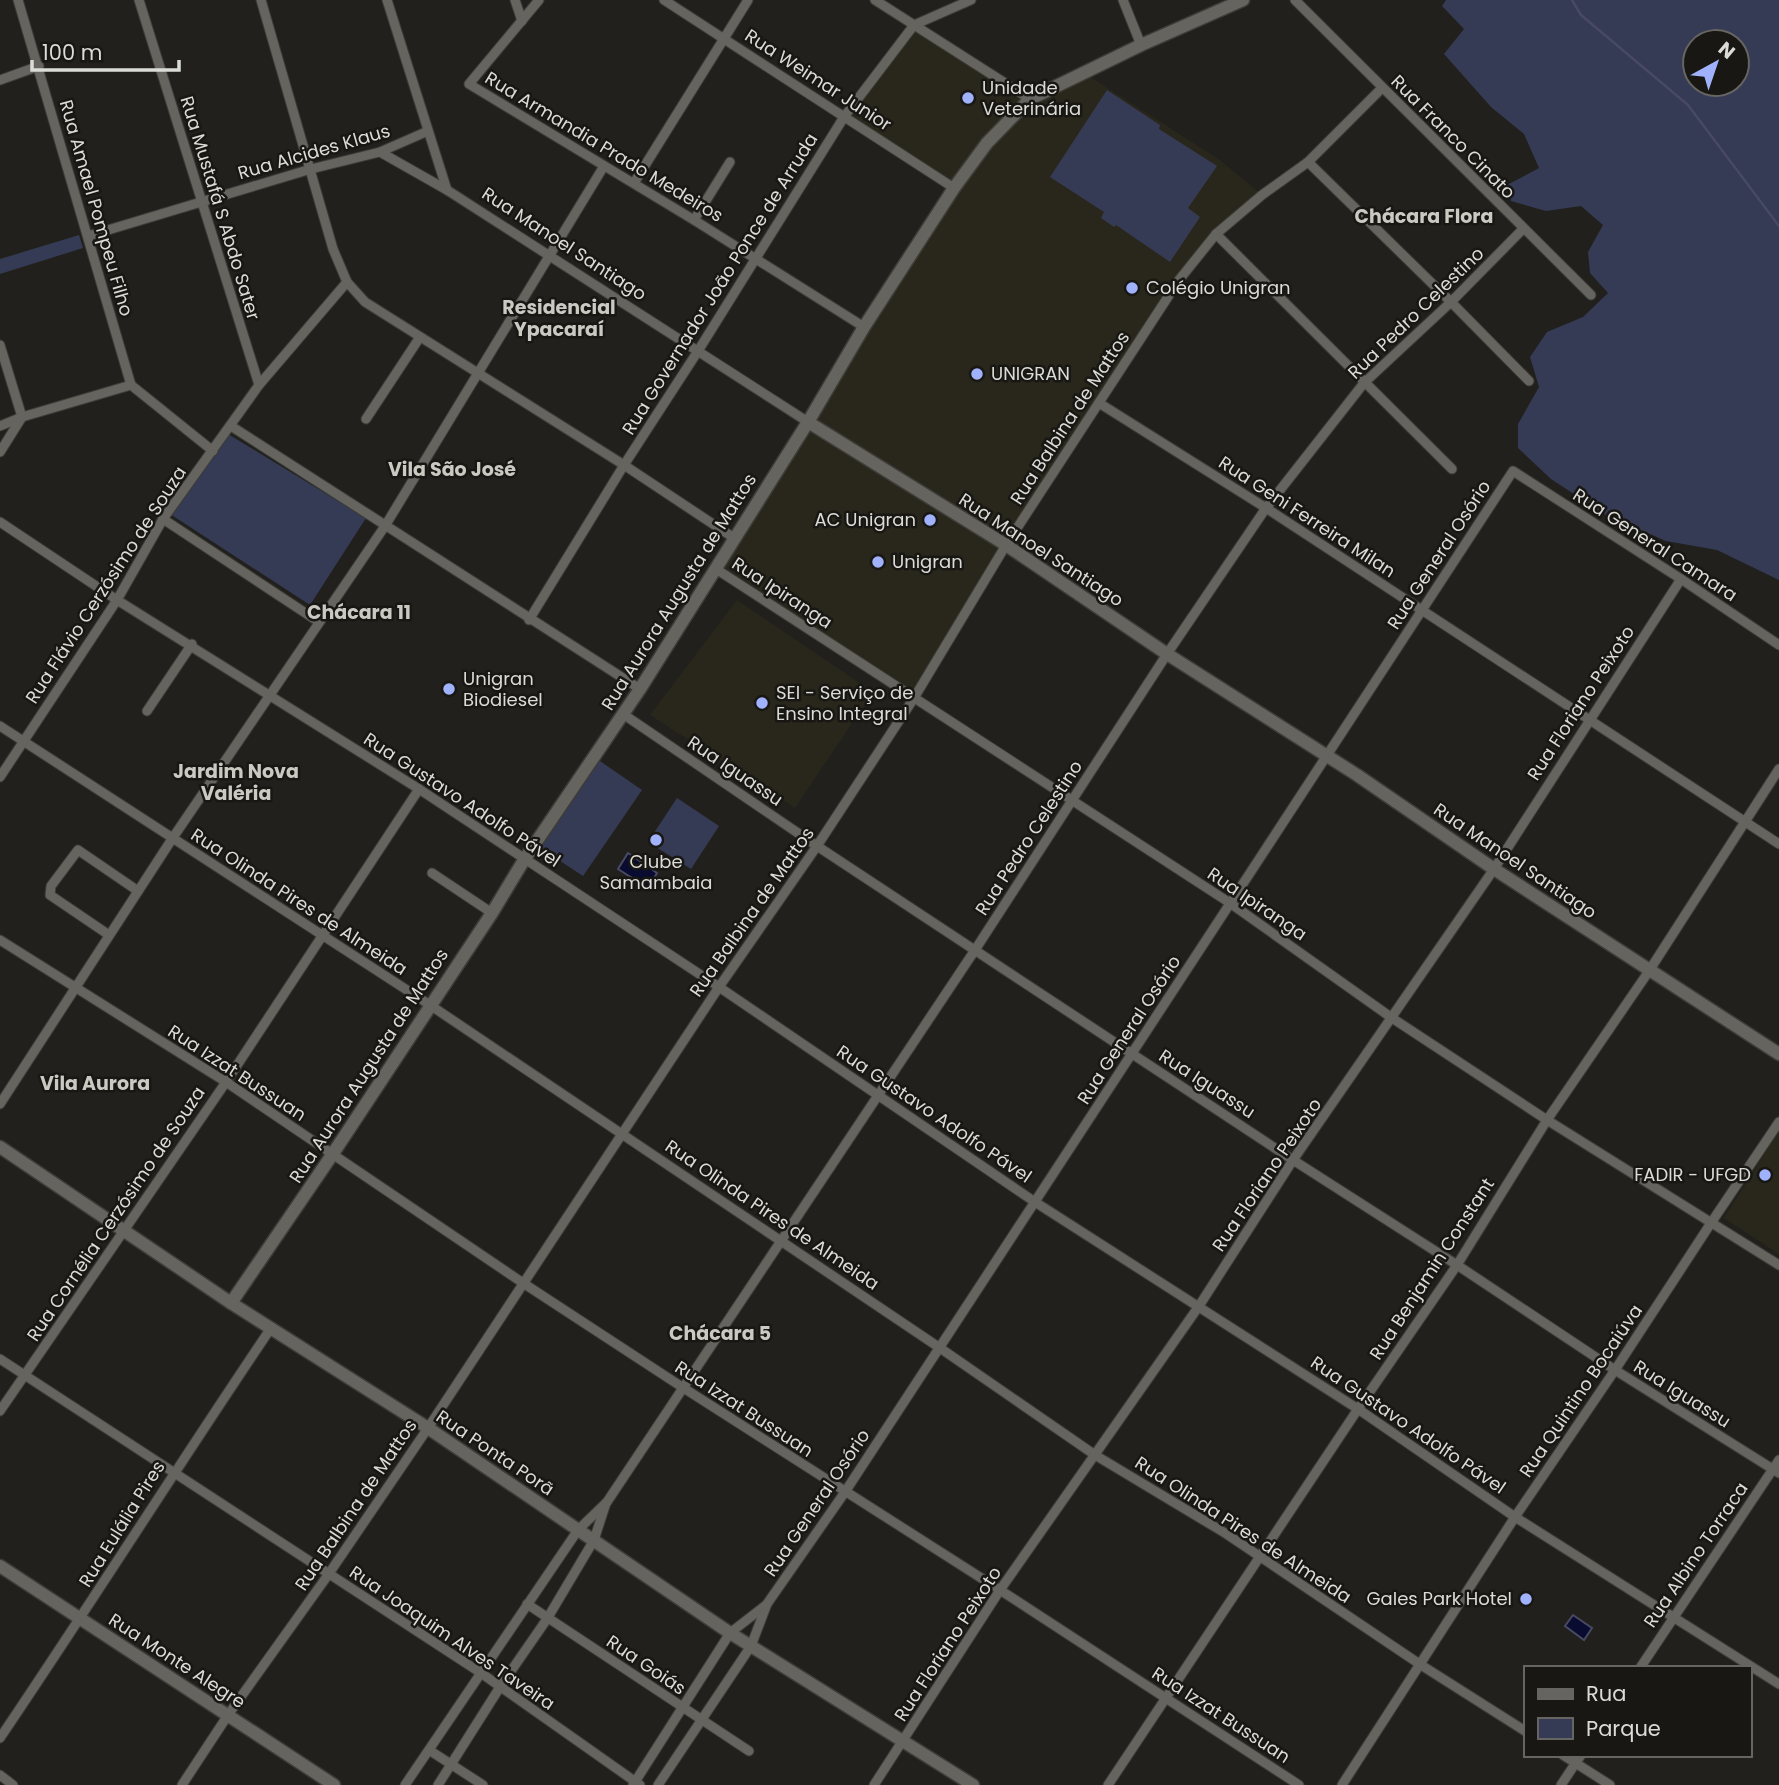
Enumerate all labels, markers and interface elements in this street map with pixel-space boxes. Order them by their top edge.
street label: Rua Weimar Junior [740,23,897,137]
scale bar [32,28,178,72]
north arrow [1681,28,1751,98]
text: N [1712,35,1741,65]
text: 100 m [42,38,102,67]
street label: Rua Armandia Prado Medeiros [480,65,728,228]
street label: Rua Franco Cinato [1386,69,1521,204]
place label: Unidade Veterinária [982,75,1081,121]
marker: Unidade Veterinária [960,90,976,106]
street label: Rua Mustafá S Abdo Sater [174,93,267,323]
street label: Rua Amael Pompeu Filho [54,97,139,319]
street label: Rua Alcides Klaus [235,118,393,185]
street label: Rua Governador João Ponce de Arruda [616,128,823,439]
street label: Rua Manoel Santiago [477,181,651,306]
district label: Chácara Flora [1355,203,1493,230]
street label: Rua Pedro Celestino [1342,241,1489,384]
place label: Colégio Unigran [1146,275,1291,300]
marker: Colégio Unigran [1124,280,1140,296]
district label: Residencial Ypacaraí [502,294,616,343]
street label: Rua Balbina de Mattos [1004,326,1135,509]
place label: UNIGRAN [991,361,1070,386]
marker: UNIGRAN [969,366,985,382]
street label: Rua Geni Ferreira Milan [1214,450,1401,583]
district label: Vila São José [388,456,516,483]
street label: Rua Flávio Cerzósimo de Souza [19,461,192,708]
street label: Rua Aurora Augusta de Mattos [595,468,762,715]
street label: Rua General Osório [1381,475,1496,634]
street label: Rua General Camara [1568,482,1742,607]
street label: Rua Manoel Santiago [954,487,1128,612]
place label: AC Unigran [814,507,916,532]
marker: AC Unigran [922,512,938,528]
place label: Unigran [892,549,963,574]
street label: Rua Ipiranga [727,551,837,634]
marker: Unigran [870,554,886,570]
district label: Chácara 11 [307,599,411,626]
street label: Rua Floriano Peixoto [1521,621,1640,785]
place label: Unigran Biodiesel [463,666,543,712]
place label: SEI - Serviço de Ensino Integral [776,680,913,726]
marker: Unigran Biodiesel [441,681,457,697]
marker: SEI - Serviço de Ensino Integral [754,695,770,711]
street label: Rua Gustavo Adolfo Pável [359,726,566,873]
street label: Rua Iguassu [683,729,788,812]
street label: Rua Pedro Celestino [969,755,1088,920]
district label: Jardim Nova Valéria [173,758,299,807]
street label: Rua Manoel Santiago [1429,797,1602,925]
street label: Rua Olinda Pires de Almeida [186,822,412,981]
street label: Rua Balbina de Mattos [683,822,820,1002]
marker: Clube Samambaia [648,832,664,848]
place label: Clube Samambaia [600,849,712,895]
street label: Rua Ipiranga [1203,861,1312,946]
street label: Rua Aurora Augusta de Mattos [283,944,454,1188]
street label: Rua General Osório [1071,950,1186,1109]
street label: Rua Izzat Bussuan [163,1018,311,1127]
street label: Rua Gustavo Adolfo Pável [832,1039,1037,1188]
street label: Rua Iguassu [1154,1043,1260,1124]
district label: Vila Aurora [40,1070,150,1097]
street label: Rua Cornélia Cerzósimo de Souza [21,1081,210,1346]
street label: Rua Floriano Peixoto [1206,1093,1327,1256]
street label: Rua Olinda Pires de Almeida [660,1133,884,1296]
place label: FADIR - UFGD [1634,1162,1751,1187]
marker: FADIR - UFGD [1757,1167,1773,1183]
street label: Rua Benjamin Constant [1363,1173,1500,1365]
street label: Rua Quintino Bocaiúva [1513,1299,1648,1482]
district label: Chácara 5 [669,1320,771,1347]
street label: Rua Gustavo Adolfo Pável [1306,1350,1511,1499]
street label: Rua Izzat Bussuan [670,1354,818,1463]
street label: Rua Iguassu [1629,1354,1736,1433]
street label: Rua Ponta Porã [431,1404,559,1501]
street label: Rua Balbina de Mattos [289,1414,422,1595]
street label: Rua General Osório [758,1424,875,1581]
street label: Rua Olinda Pires de Almeida [1130,1450,1356,1609]
street label: Rua Eulália Pires [73,1456,171,1592]
street label: Rua Albino Torraca [1638,1477,1754,1632]
street label: Rua Joaquim Alves Taveira [345,1559,560,1716]
street label: Rua Floriano Peixoto [888,1562,1007,1726]
place label: Gales Park Hotel [1367,1586,1512,1611]
marker: Gales Park Hotel [1518,1591,1534,1607]
street label: Rua Monte Alegre [104,1607,250,1714]
street label: Rua Goiás [602,1629,691,1700]
street label: Rua Izzat Bussuan [1147,1660,1295,1769]
legend [1524,1666,1751,1757]
text: Rua [1586,1679,1626,1708]
text: Parque [1586,1714,1661,1743]

